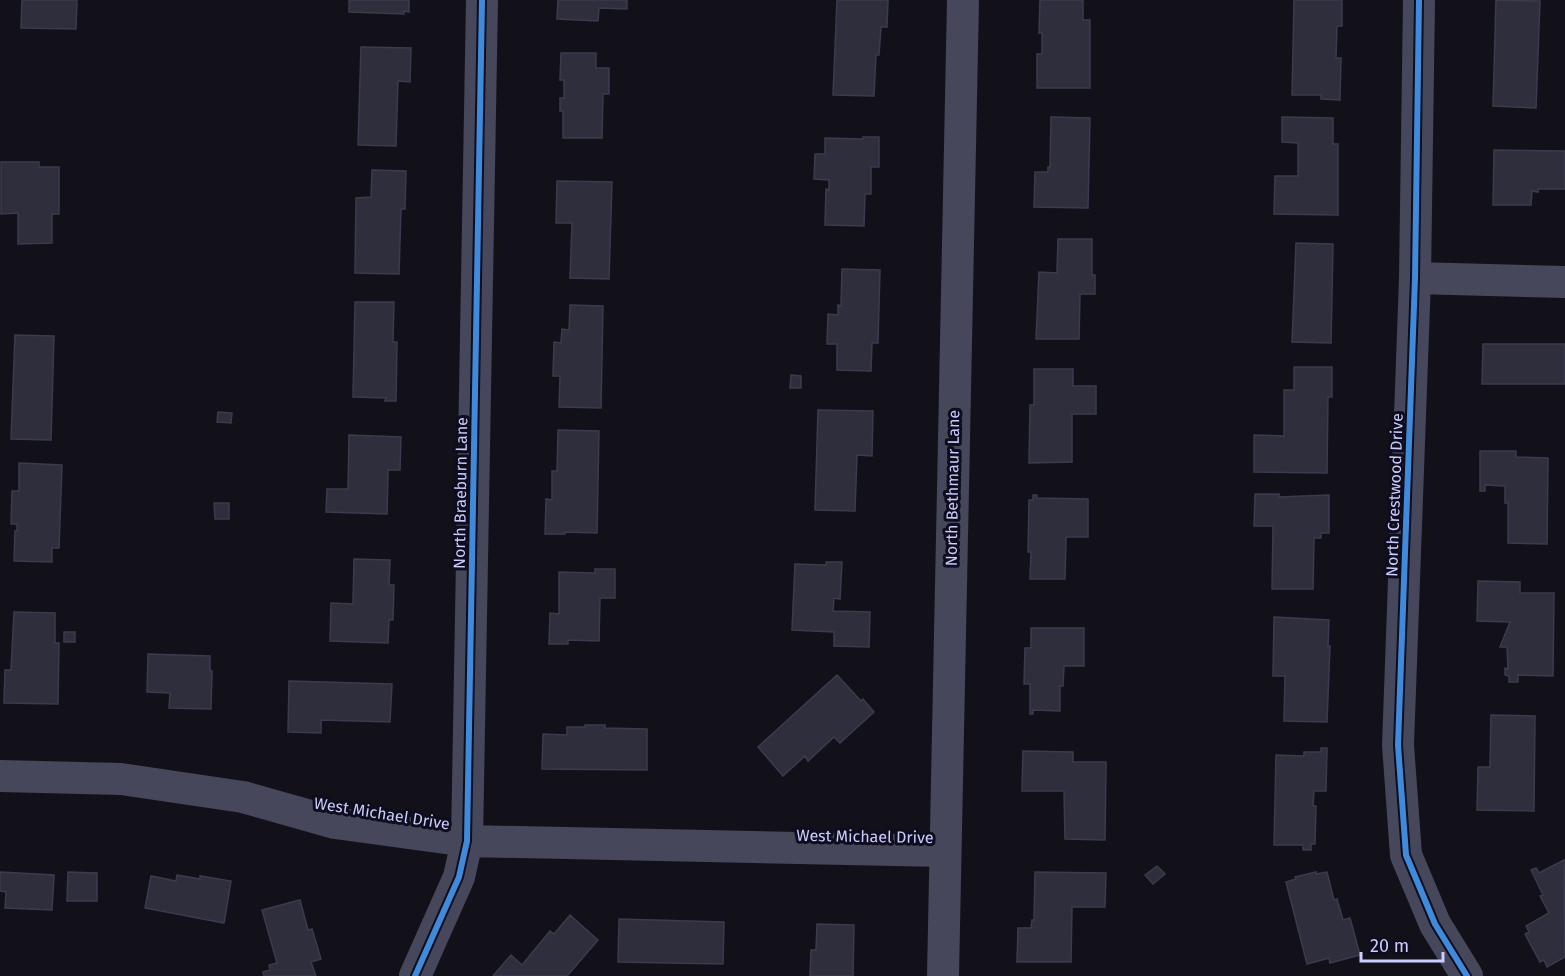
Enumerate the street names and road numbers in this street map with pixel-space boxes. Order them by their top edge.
street label: North Bethmaur Lane [942,410,963,566]
street label: North Crestwood Drive [1382,413,1407,577]
street label: North Braeburn Lane [450,417,471,569]
street label: West Michael Drive [313,793,451,834]
street label: West Michael Drive [796,826,934,847]

